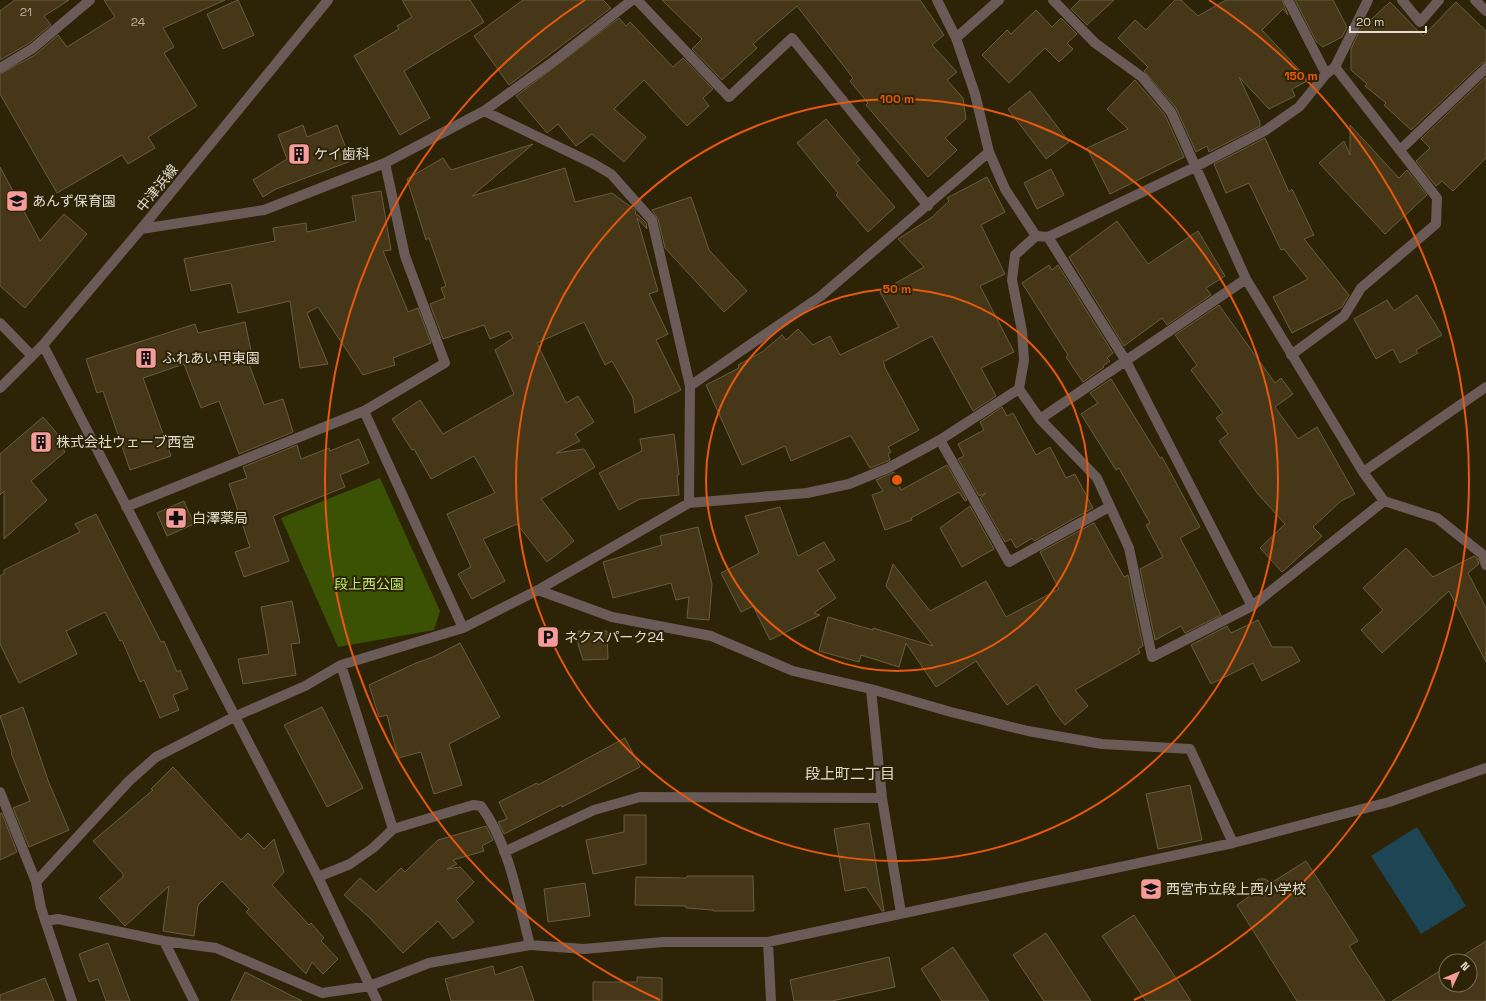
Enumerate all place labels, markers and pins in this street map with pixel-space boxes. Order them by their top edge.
building icon: ケイ歯科 [286,141,312,167]
place label: ケイ歯科 [314,145,370,163]
school or university icon: あんず保育園 [4,188,30,214]
place label: あんず保育園 [32,192,116,210]
building icon: ふれあい甲東園 [133,345,159,371]
place label: ふれあい甲東園 [162,349,260,367]
building icon: 株式会社ウェーブ西宮 [28,429,54,455]
place label: 株式会社ウェーブ西宮 [56,433,195,451]
centre of rings [890,473,904,487]
pharmacy icon: 白澤薬局 [163,505,189,531]
place label: 白澤薬局 [192,509,248,527]
parking icon: ネクスパーク24 [535,624,561,650]
place label: ネクスパーク24 [564,628,665,646]
school or university icon: 西宮市立段上西小学校 [1138,876,1164,902]
place label: 西宮市立段上西小学校 [1166,880,1306,898]

